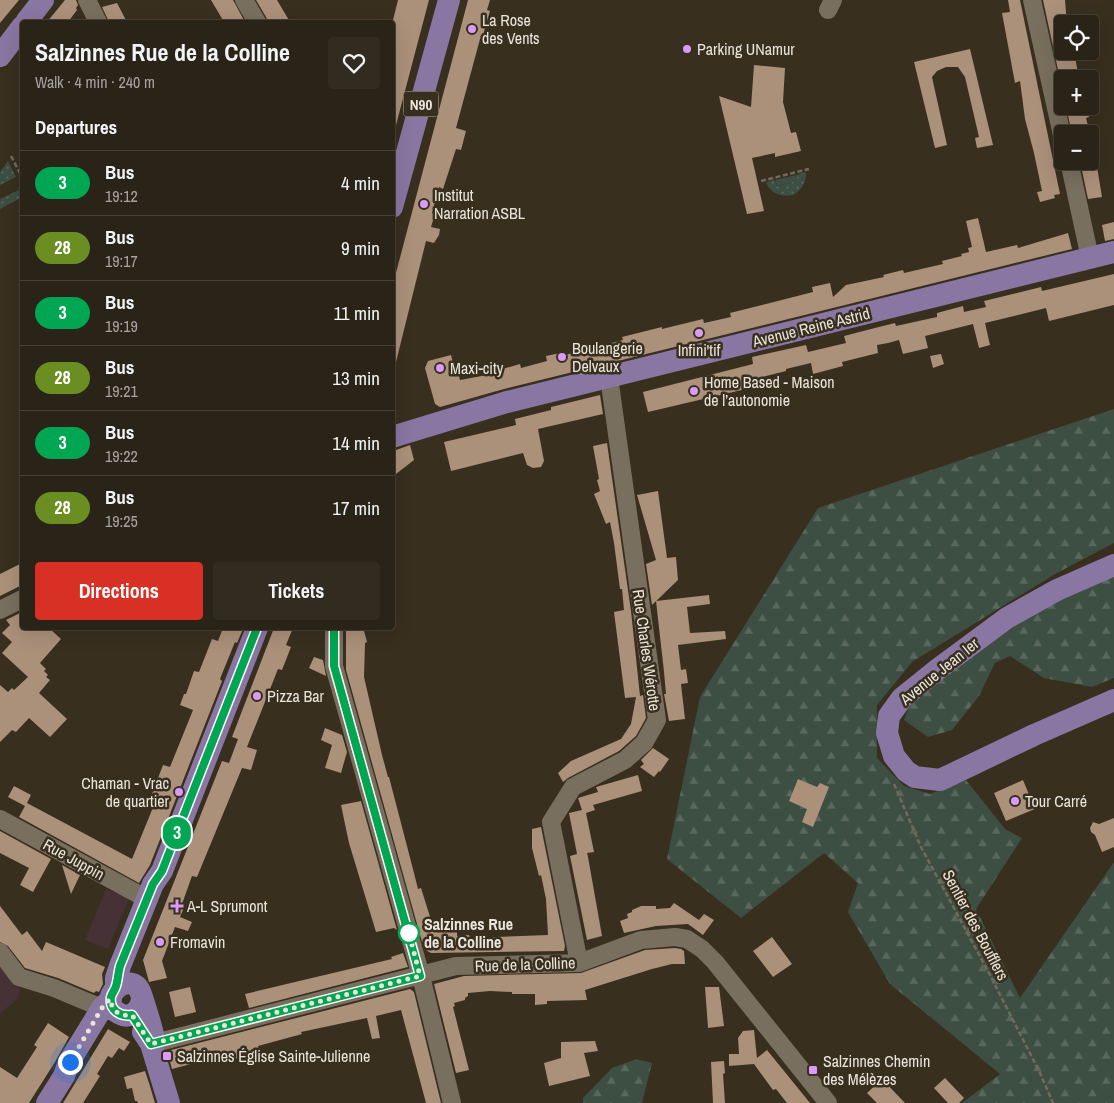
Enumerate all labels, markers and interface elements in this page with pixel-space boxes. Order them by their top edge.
place label: La Rose des Vents [482,9,540,49]
map controls [1054,15,1099,170]
button: locate [1054,15,1099,60]
marker: La Rose des Vents [466,23,478,35]
text: Salzinnes Rue de la Colline [35,36,290,68]
button: heart [328,37,380,89]
place label: Parking UNamur [697,38,795,60]
marker: Parking UNamur [681,43,693,55]
button: + [1054,70,1099,115]
text: Walk · 4 min · 240 m [35,71,155,93]
road number: N90 [404,92,438,116]
text: Departures [35,114,117,140]
button: − [1054,125,1099,170]
text: Bus [105,159,134,185]
text: 3 [58,170,67,195]
text: 4 min [341,170,380,196]
place label: Institut Narration ASBL [434,184,526,224]
text: 19:12 [105,185,138,207]
marker: Institut Narration ASBL [418,198,430,210]
text: Bus [105,224,134,250]
text: 28 [54,235,71,260]
text: 9 min [341,235,380,261]
text: 19:17 [105,250,138,272]
text: Bus [105,289,134,315]
text: 3 [58,300,67,325]
text: 11 min [334,300,380,326]
street label: Avenue Reine Astrid [749,302,872,352]
text: 19:19 [105,315,138,337]
marker: Infini'tif [693,327,705,339]
place label: Boulangerie Delvaux [572,337,643,377]
place label: Infini'tif [678,339,721,361]
marker: Boulangerie Delvaux [556,351,568,363]
text: Bus [105,354,134,380]
place label: Maxi-city [450,357,504,379]
marker: Maxi-city [434,362,446,374]
text: 28 [54,365,71,390]
text: 13 min [332,365,380,391]
place label: Home Based - Maison de l’autonomie [704,371,835,411]
text: 19:21 [105,380,138,402]
marker: Home Based - Maison de l’autonomie [688,385,700,397]
text: Bus [105,419,134,445]
text: 3 [58,430,67,455]
text: 14 min [332,430,380,456]
text: 19:22 [105,445,138,467]
text: Bus [105,484,134,510]
text: 28 [54,495,71,520]
text: 17 min [332,495,380,521]
text: 19:25 [105,510,138,532]
button: Directions [35,562,203,620]
button: Tickets [213,562,380,620]
street label: Rue Charles Wérotte [628,588,666,712]
street label: Avenue Jean Ier [894,632,983,710]
place label: Pizza Bar [267,685,325,707]
marker: Pizza Bar [251,690,263,702]
place label: Chaman - Vrac de quartier [81,772,170,812]
marker: Chaman - Vrac de quartier [173,786,185,798]
place label: Tour Carré [1025,790,1087,812]
marker: Tour Carré [1009,795,1021,807]
line badge: 3 [161,817,193,849]
text: 3 [173,820,181,845]
street label: Rue Juppin [39,833,109,885]
street label: Sentier des Boufflers [938,866,1014,984]
place label: A-L Sprumont [186,895,268,917]
marker: A-L Sprumont [171,900,183,912]
place label: Salzinnes Rue de la Colline [424,913,513,953]
marker: Salzinnes Rue de la Colline [398,922,420,944]
place label: Fromavin [170,931,225,953]
marker: Fromavin [154,936,166,948]
street label: Rue de la Colline [474,951,576,977]
place label: Salzinnes Église Sainte-Julienne [177,1045,370,1067]
your location [58,1050,83,1075]
marker: Salzinnes Église Sainte-Julienne [161,1050,173,1062]
place label: Salzinnes Chemin des Mélèzes [823,1050,930,1090]
marker: Salzinnes Chemin des Mélèzes [807,1064,819,1076]

